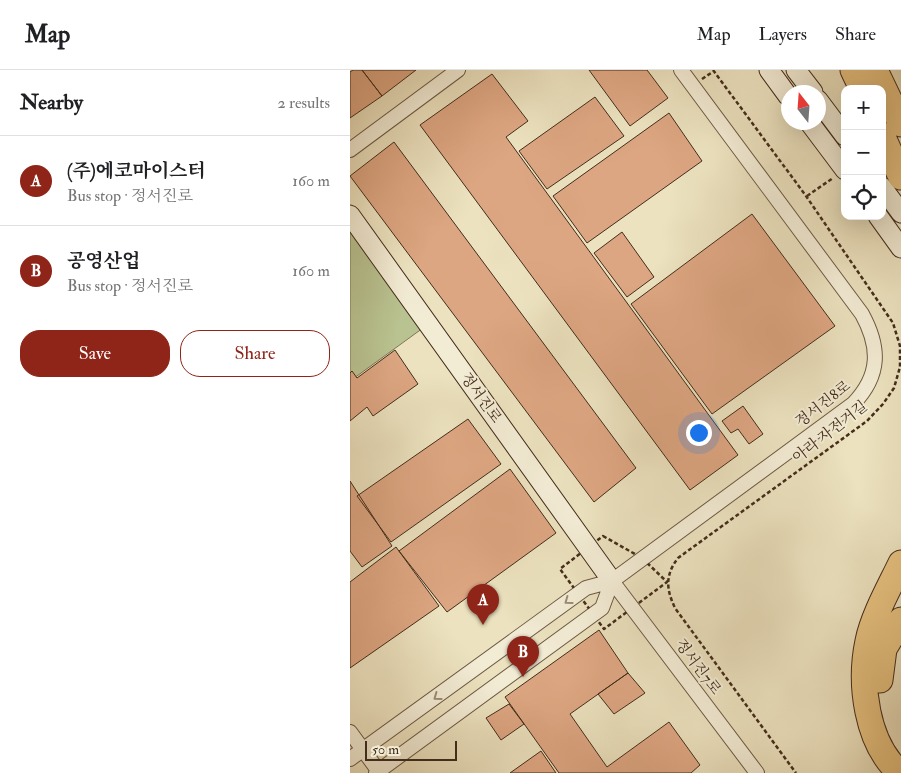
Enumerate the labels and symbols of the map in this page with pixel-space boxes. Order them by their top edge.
north arrow [781,85,826,130]
street label: 정서진로 [456,369,506,427]
street label: 정서진8로 [792,376,855,431]
street label: 아라 자전거길 [789,397,871,467]
your location [686,420,712,446]
pin: A [467,584,499,625]
one-way arrow [564,595,574,604]
street label: 정서진7로 [671,635,725,699]
pin: B [507,636,539,677]
one-way arrow [434,691,443,699]
scale bar [365,738,458,761]

